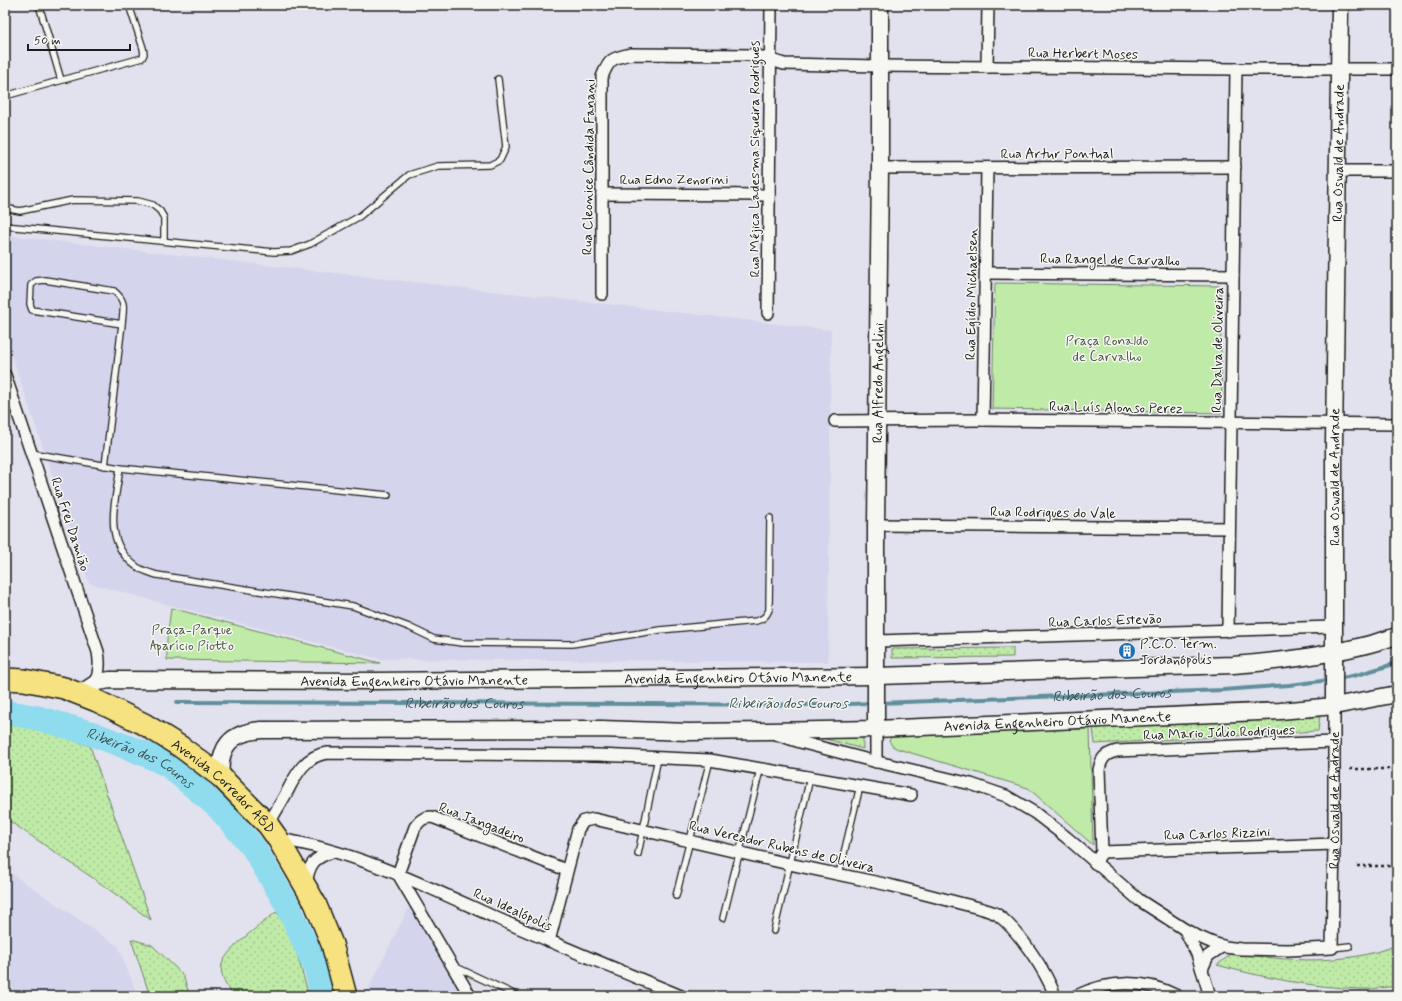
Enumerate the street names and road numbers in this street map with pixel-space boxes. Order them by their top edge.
street label: Rua Méjica Ladesma Siqueira Rodrigues [746,40,766,277]
street label: Rua Herbert Moses [1028,44,1138,64]
street label: Rua Cleonice Cândida Fanani [578,79,600,255]
street label: Rua Oswald de Andrade [1329,84,1349,222]
street label: Rua Artur Pontual [1001,145,1114,163]
street label: Rua Edno Zenorini [620,171,728,189]
street label: Rua Egídio Michaelsen [962,228,982,360]
street label: Rua Rangel de Carvalho [1040,250,1180,271]
street label: Rua Dalva de Oliveira [1208,287,1228,413]
street label: Rua Alfredo Angelini [869,323,890,443]
street label: Rua Luís Alonso Perez [1049,398,1183,418]
street label: Rua Oswald de Andrade [1326,408,1344,546]
street label: Rua Frei Damião [46,475,94,574]
street label: Rua Rodrigues do Vale [990,503,1117,523]
street label: Rua Carlos Estevão [1048,610,1162,632]
street label: Avenida Engenheiro Otávio Manente [624,668,852,690]
street label: Avenida Engenheiro Otávio Manente [300,671,528,693]
street label: Avenida Engenheiro Otávio Manente [943,708,1172,736]
street label: Rua Mario Júlio Rodrigues [1143,721,1295,745]
street label: Rua Oswald de Andrade [1326,731,1344,869]
street label: Avenida Corredor ABD [168,735,279,837]
street label: Rua Jangadeiro [436,798,527,849]
street label: Rua Vereador Rubens de Oliveira [687,817,877,877]
street label: Rua Carlos Rizzini [1163,823,1271,845]
street label: Rua Idealópolis [470,884,555,935]

